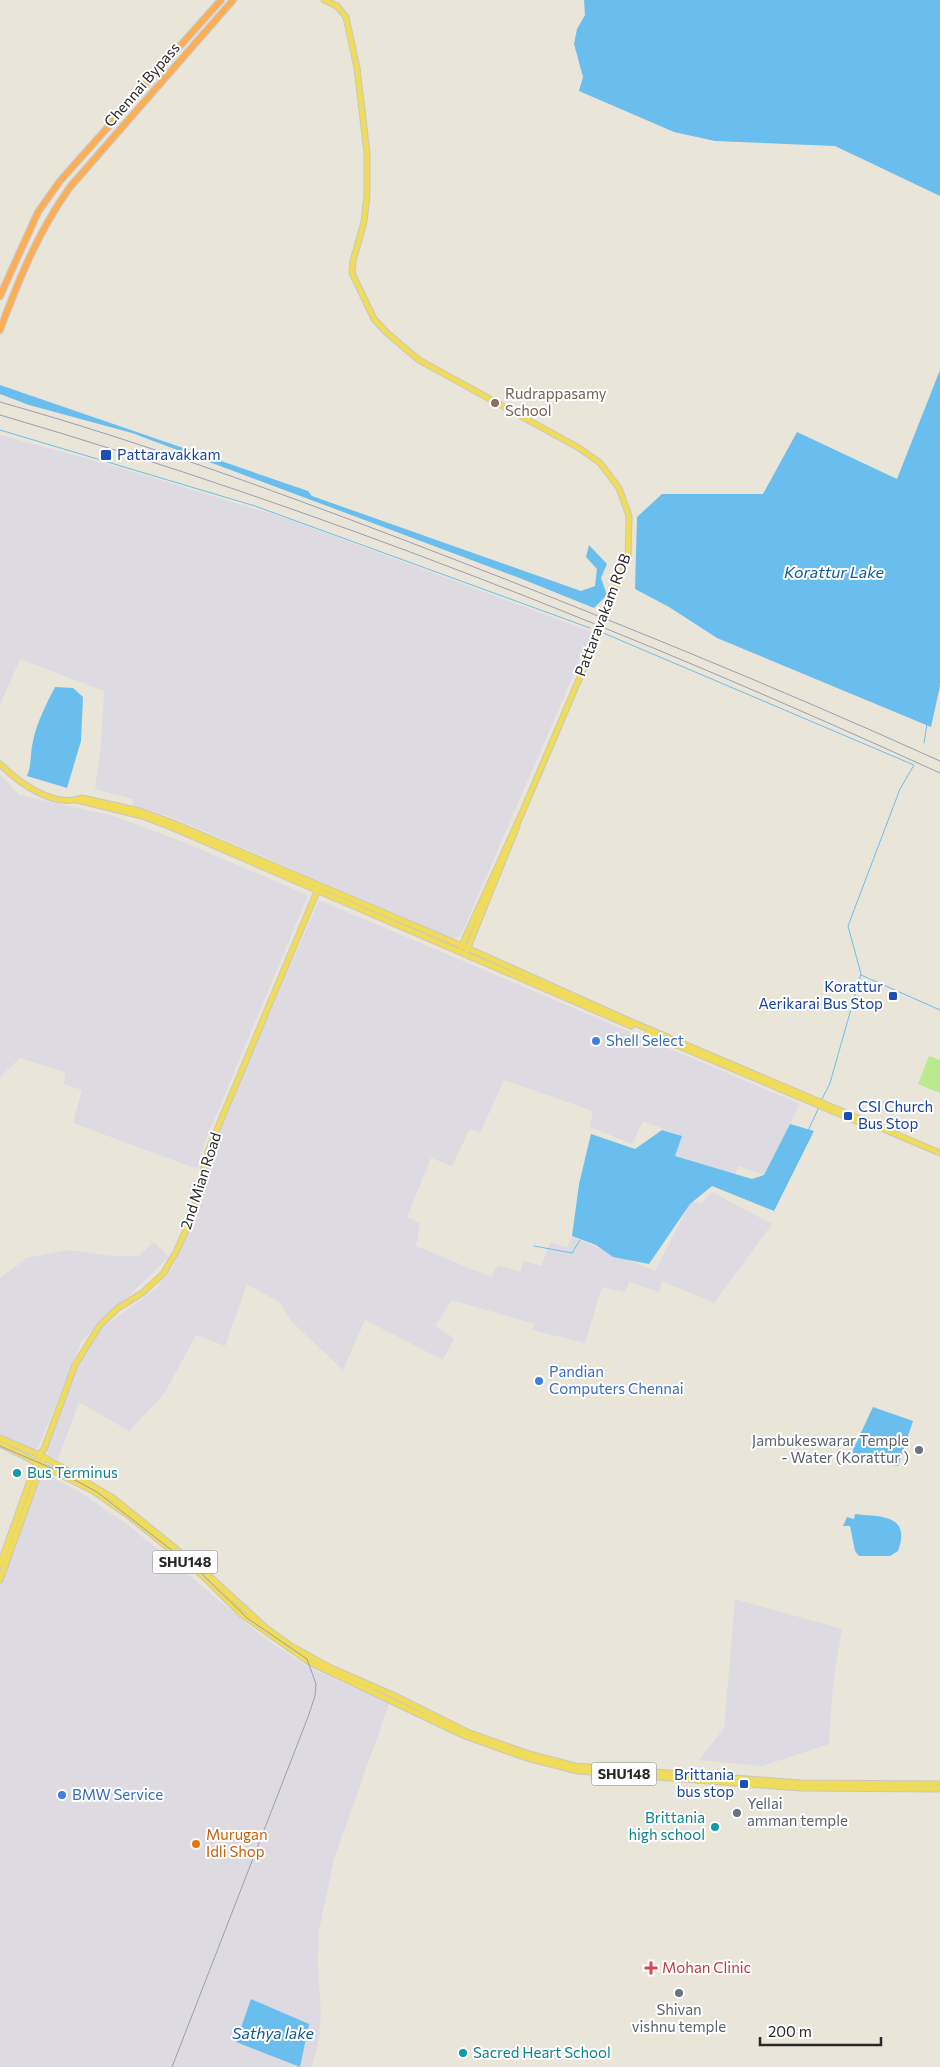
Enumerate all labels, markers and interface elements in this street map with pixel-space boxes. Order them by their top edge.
street label: Chennai Bypass [100,38,183,130]
place label: Rudrappasamy School [505,384,607,419]
marker: Rudrappasamy School [489,397,501,409]
place label: Pattaravakkam [117,445,221,463]
marker: Pattaravakkam [99,448,113,462]
street label: Pattaravakam ROB [570,550,634,679]
water label: Korattur Lake [784,562,885,581]
place label: Korattur Aerikarai Bus Stop [759,977,883,1012]
marker: Korattur Aerikarai Bus Stop [887,990,899,1002]
place label: Shell Select [606,1031,684,1049]
marker: Shell Select [590,1035,602,1047]
place label: CSI Church Bus Stop [858,1097,933,1132]
marker: CSI Church Bus Stop [842,1110,854,1122]
street label: 2nd Mian Road [176,1130,224,1232]
place label: Pandian Computers Chennai [549,1362,684,1397]
marker: Pandian Computers Chennai [533,1375,545,1387]
place label: Jambukeswarar Temple - Water (Korattur ) [752,1431,909,1466]
marker: Jambukeswarar Temple - Water (Korattur ) [913,1444,925,1456]
place label: Bus Terminus [27,1463,118,1481]
marker: Bus Terminus [11,1467,23,1479]
road number: SHU148 [152,1550,218,1574]
road number: SHU148 [592,1762,656,1786]
place label: Brittania bus stop [674,1765,734,1800]
marker: Brittania bus stop [738,1778,750,1790]
place label: BMW Service [72,1785,163,1803]
marker: BMW Service [56,1789,68,1801]
place label: Yellai amman temple [747,1794,848,1829]
marker: Yellai amman temple [731,1807,743,1819]
place label: Brittania high school [628,1808,705,1843]
marker: Brittania high school [709,1821,721,1833]
place label: Murugan Idli Shop [206,1825,268,1860]
marker: Murugan Idli Shop [190,1838,202,1850]
place label: Mohan Clinic [662,1958,751,1976]
marker: Mohan Clinic [644,1961,658,1975]
marker: Shivan vishnu temple [673,1987,685,1999]
place label: Shivan vishnu temple [632,2000,726,2035]
scale bar [760,2014,881,2046]
text: 200 m [768,2022,812,2040]
water label: Sathya lake [232,2023,314,2042]
place label: Sacred Heart School [473,2043,611,2061]
marker: Sacred Heart School [457,2047,469,2059]

